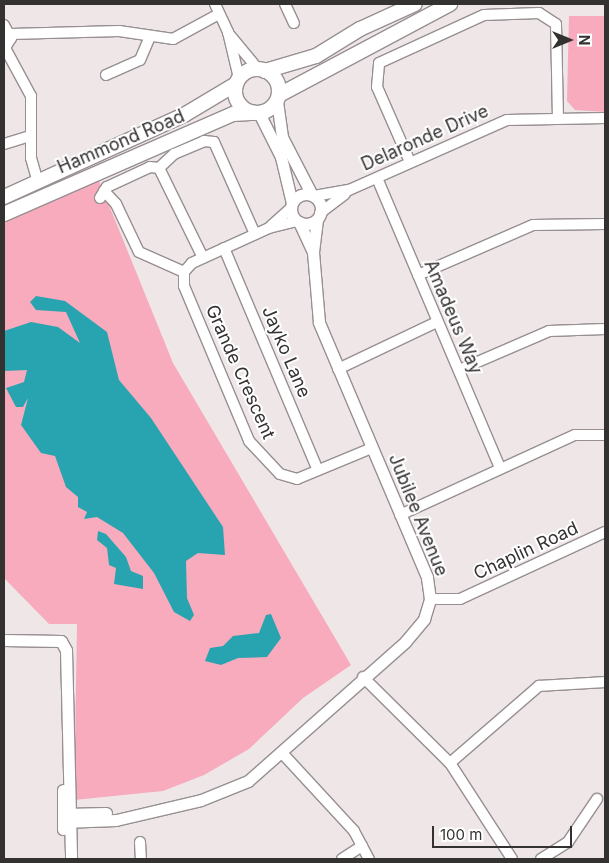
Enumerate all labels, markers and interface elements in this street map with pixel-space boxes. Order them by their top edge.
north arrow [544,15,594,65]
text: N [576,35,593,45]
street label: Delaronde Drive [358,100,492,176]
street label: Hammond Road [54,105,188,179]
street label: Amadeus Way [419,257,487,377]
street label: Grande Crescent [201,302,279,442]
street label: Jayko Lane [257,303,315,401]
street label: Jubilee Avenue [384,451,452,579]
street label: Chaplin Road [470,517,582,585]
scale bar [434,816,574,848]
text: 100 m [440,825,482,844]

